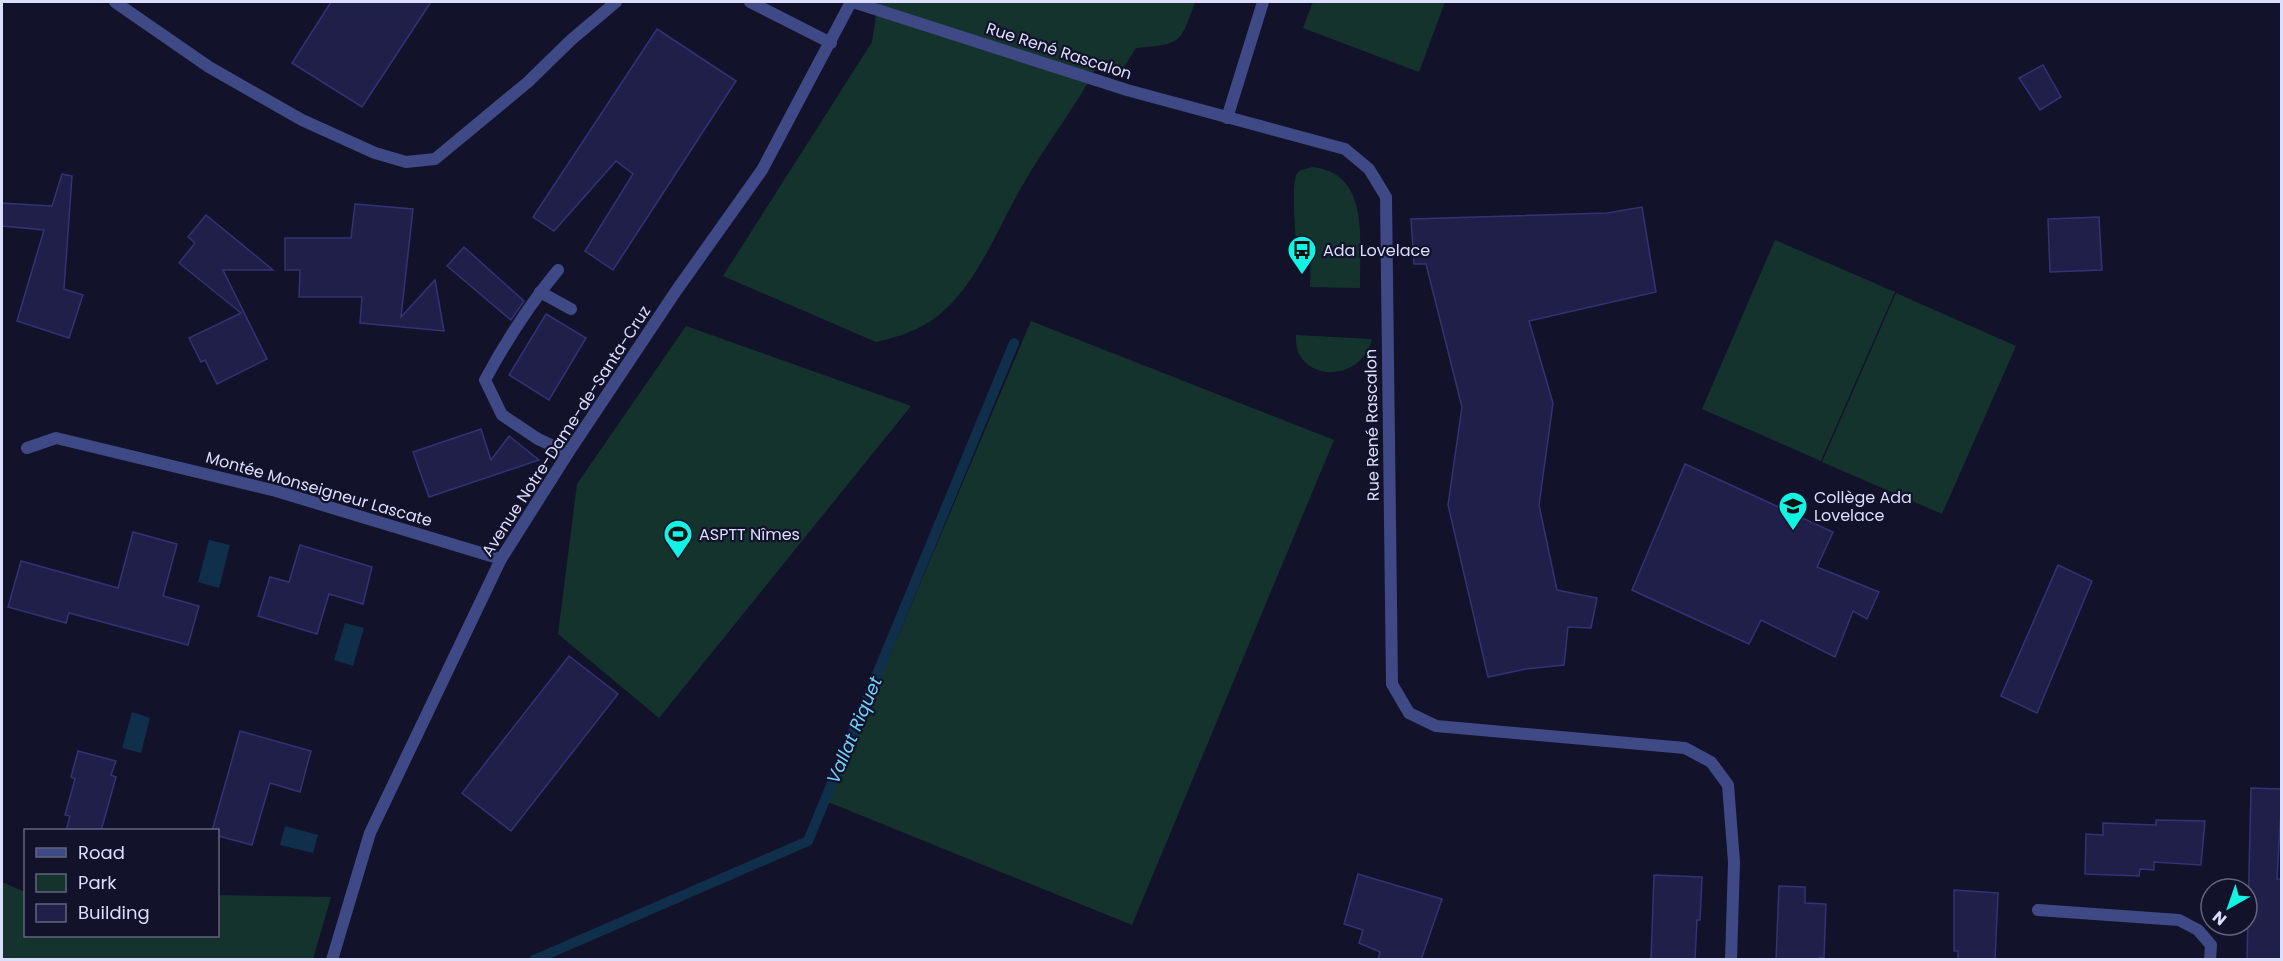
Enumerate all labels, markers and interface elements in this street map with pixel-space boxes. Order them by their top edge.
street label: Rue René Rascalon [983,17,1135,85]
bus stop icon: Ada Lovelace [1286,234,1318,276]
place label: Ada Lovelace [1323,239,1430,262]
street label: Avenue Notre-Dame-de-Santa-Cruz [476,301,656,561]
street label: Rue René Rascalon [1359,349,1385,501]
street label: Montée Monseigneur Lascate [203,446,435,532]
place label: Collège Ada Lovelace [1814,486,1912,527]
school or university icon: Collège Ada Lovelace [1777,490,1809,532]
sports icon: ASPTT Nîmes [662,518,694,560]
place label: ASPTT Nîmes [699,523,800,546]
water label: Vallat Riquet [820,672,888,787]
legend [24,829,219,937]
text: Road [78,840,125,865]
text: Park [78,870,117,895]
north arrow [2199,877,2259,937]
text: Building [78,900,150,925]
text: N [2208,905,2232,931]

